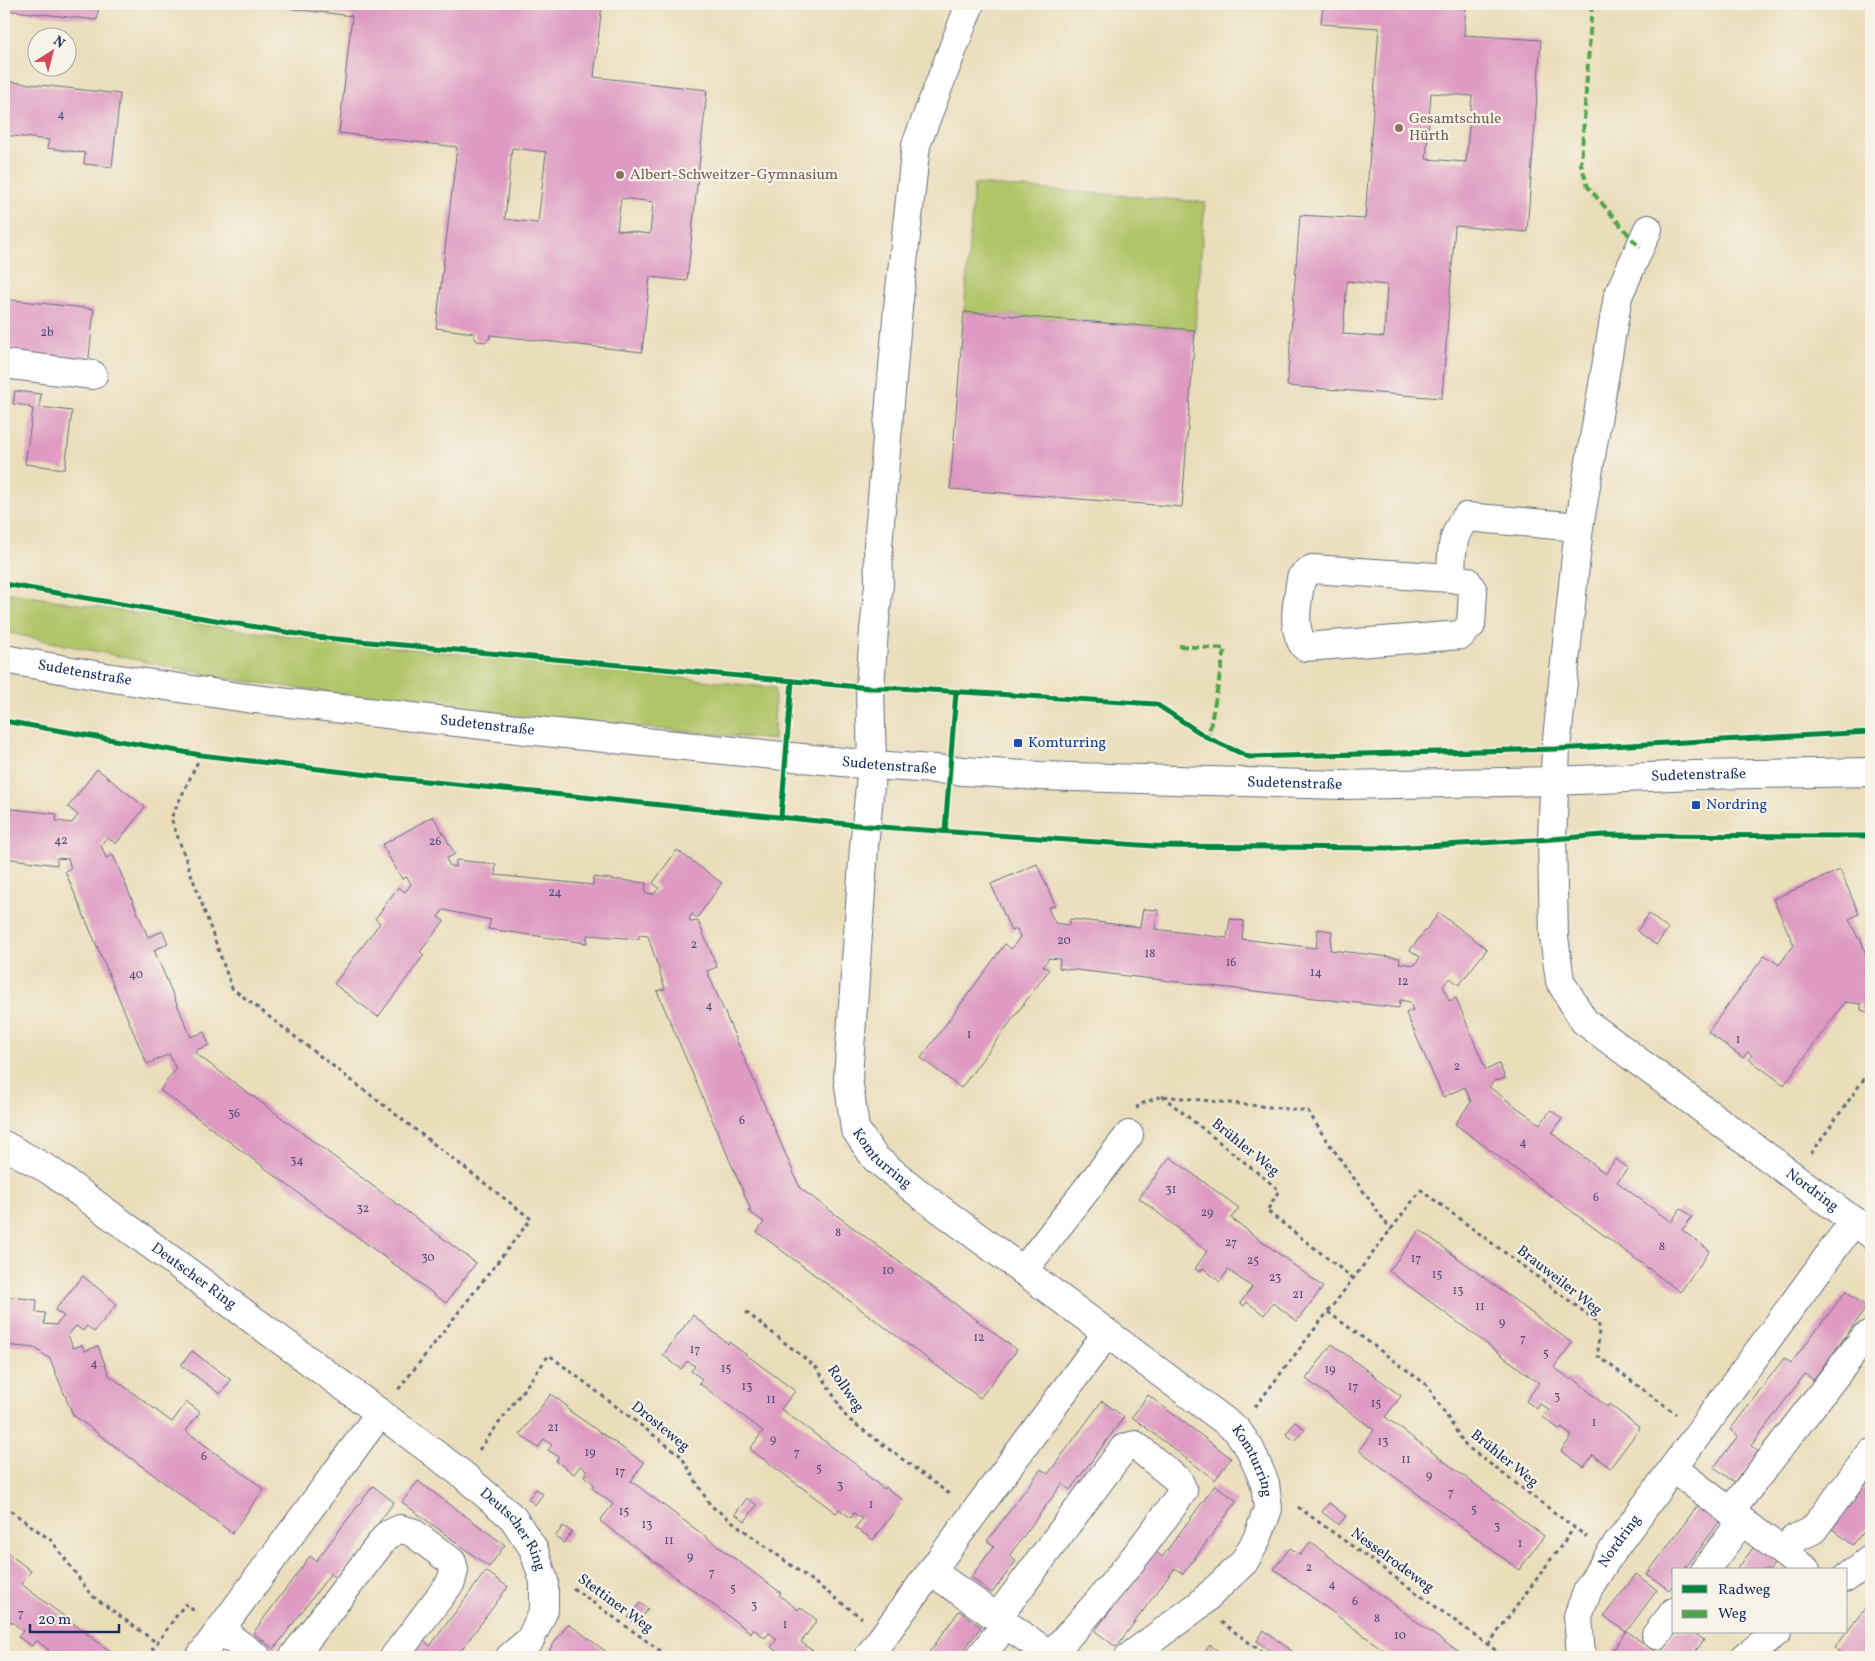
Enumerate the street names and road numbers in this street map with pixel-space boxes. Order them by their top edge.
street label: Sudetenstraße [36,655,133,691]
street label: Sudetenstraße [439,710,536,741]
street label: Sudetenstraße [841,752,937,780]
street label: Sudetenstraße [1651,764,1746,787]
street label: Sudetenstraße [1247,772,1343,796]
street label: Brühler Weg [1206,1114,1284,1182]
street label: Komturring [847,1124,916,1194]
street label: Nordring [1781,1164,1843,1217]
street label: Deutscher Ring [147,1238,241,1315]
street label: Brauweiler Weg [1512,1241,1606,1321]
street label: Rollweg [821,1361,869,1417]
street label: Drosteweg [626,1397,694,1457]
street label: Komturring [1226,1421,1277,1499]
street label: Brühler Weg [1465,1425,1543,1493]
street label: Deutscher Ring [475,1483,551,1574]
street label: Nordring [1593,1510,1646,1572]
street label: Nesselrodeweg [1346,1524,1438,1599]
street label: Stettiner Weg [573,1569,657,1639]

